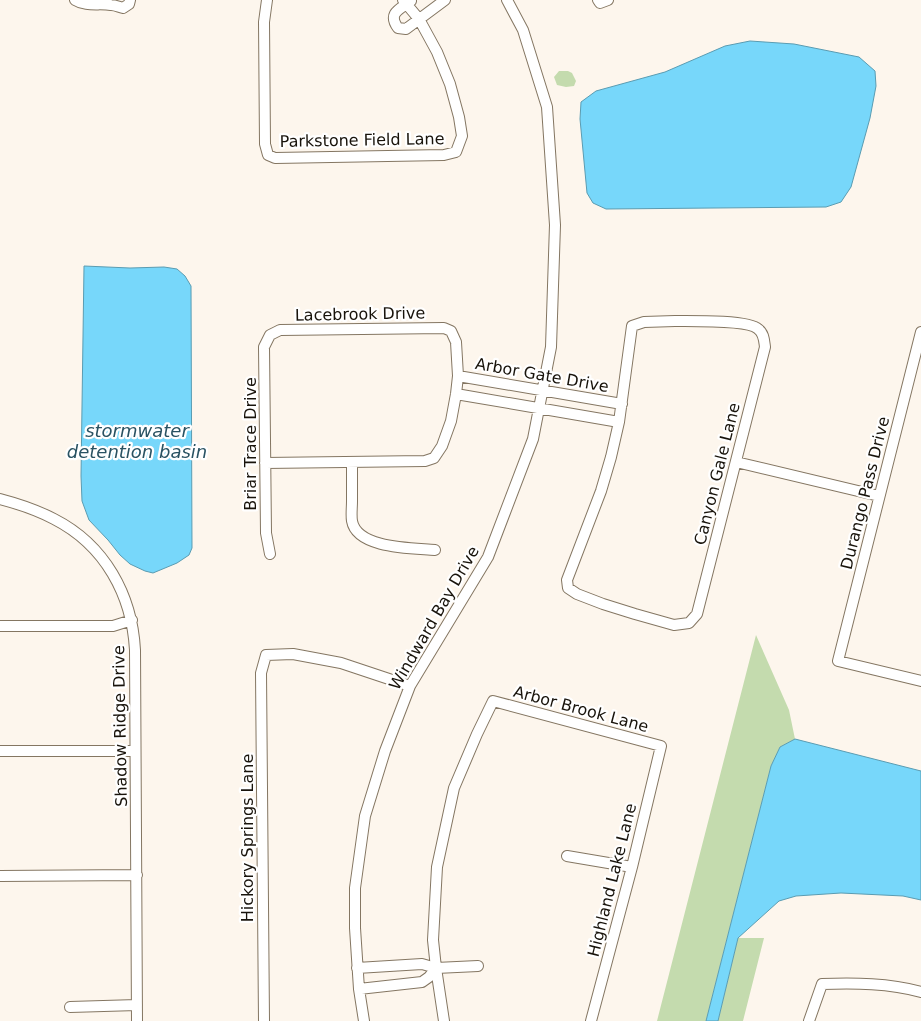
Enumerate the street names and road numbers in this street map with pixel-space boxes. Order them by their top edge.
street label: Parkstone Field Lane [279,129,445,151]
street label: Lacebrook Drive [295,303,425,325]
street label: Arbor Gate Drive [474,354,610,396]
street label: Briar Trace Drive [241,377,260,511]
street label: Canyon Gale Lane [690,401,744,547]
street label: Durango Pass Drive [837,414,893,572]
street label: Windward Bay Drive [385,543,483,693]
street label: Shadow Ridge Drive [109,645,131,807]
street label: Arbor Brook Lane [511,682,651,736]
street label: Hickory Springs Lane [238,754,257,922]
street label: Highland Lake Lane [584,801,640,959]

